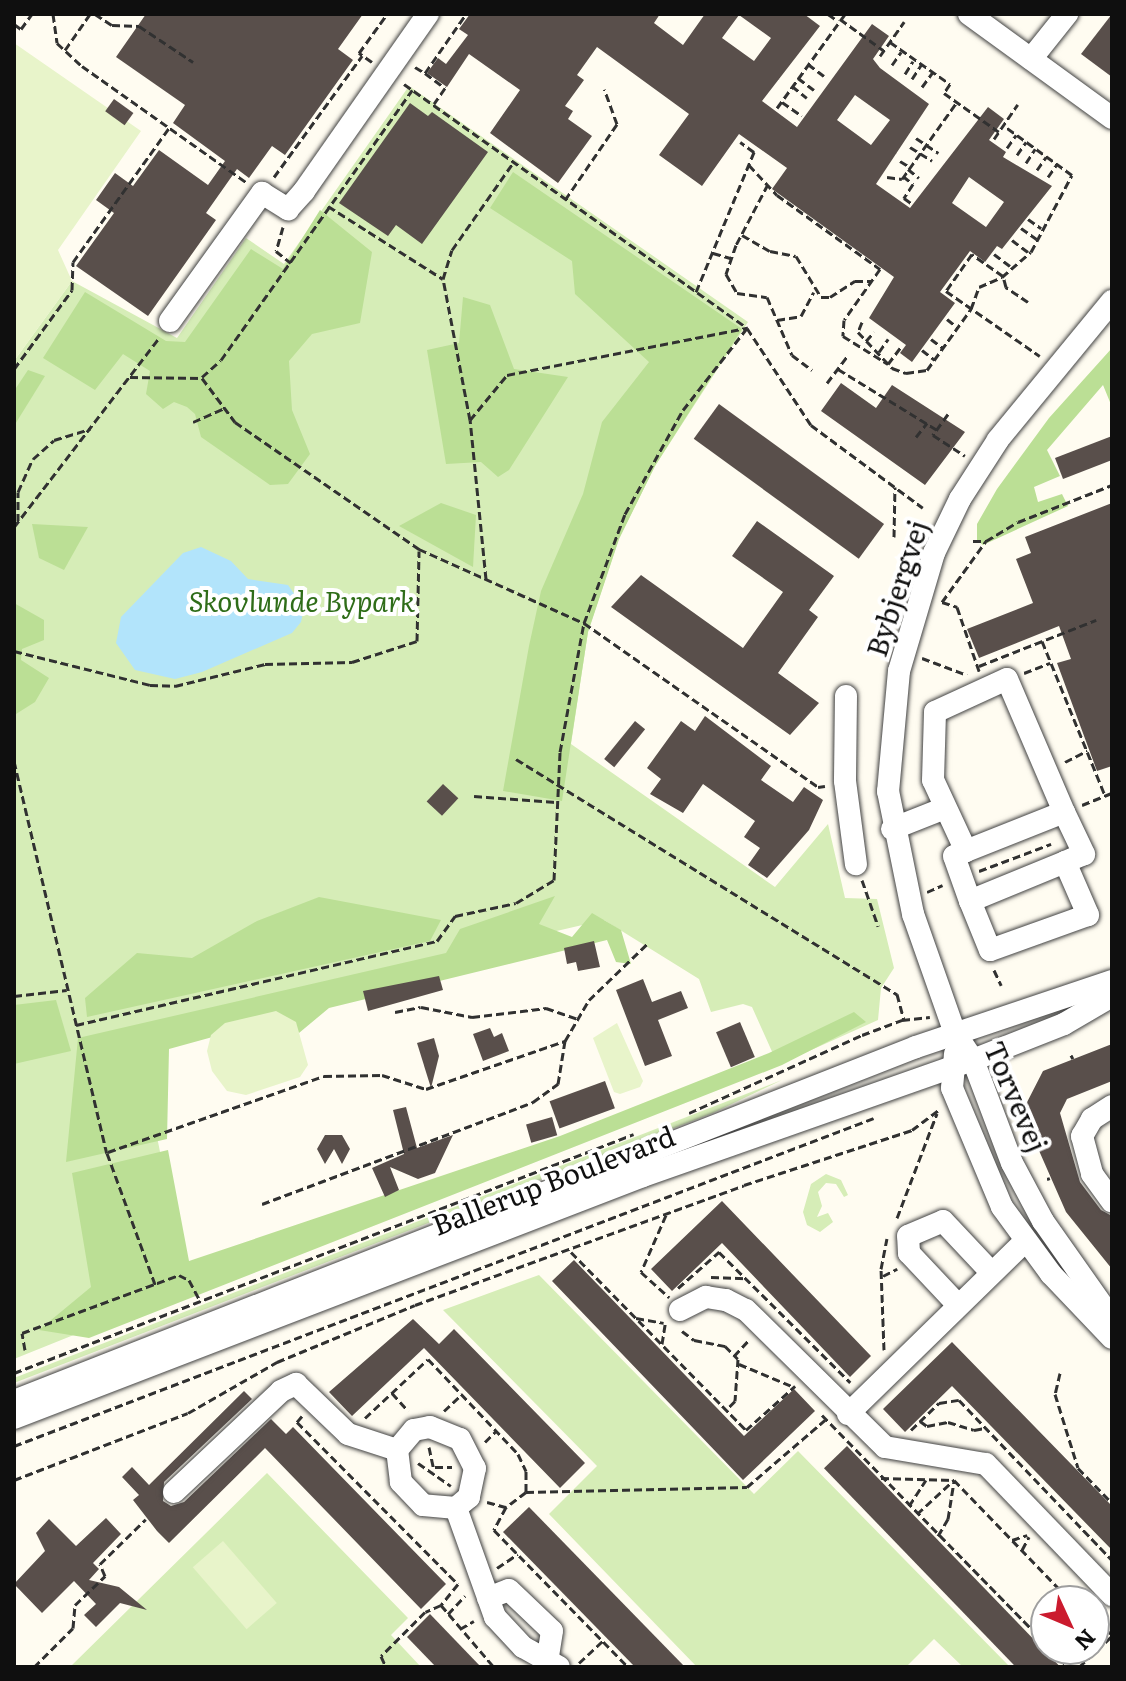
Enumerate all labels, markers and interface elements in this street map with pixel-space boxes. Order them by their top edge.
street label: Bybjergvej [858,516,934,660]
park label: Skovlunde Bypark [189,583,415,617]
street label: Torvevej [979,1036,1055,1156]
street label: Ballerup Boulevard [427,1117,679,1241]
north arrow [1030,1585,1110,1665]
text: N [1068,1623,1104,1659]

